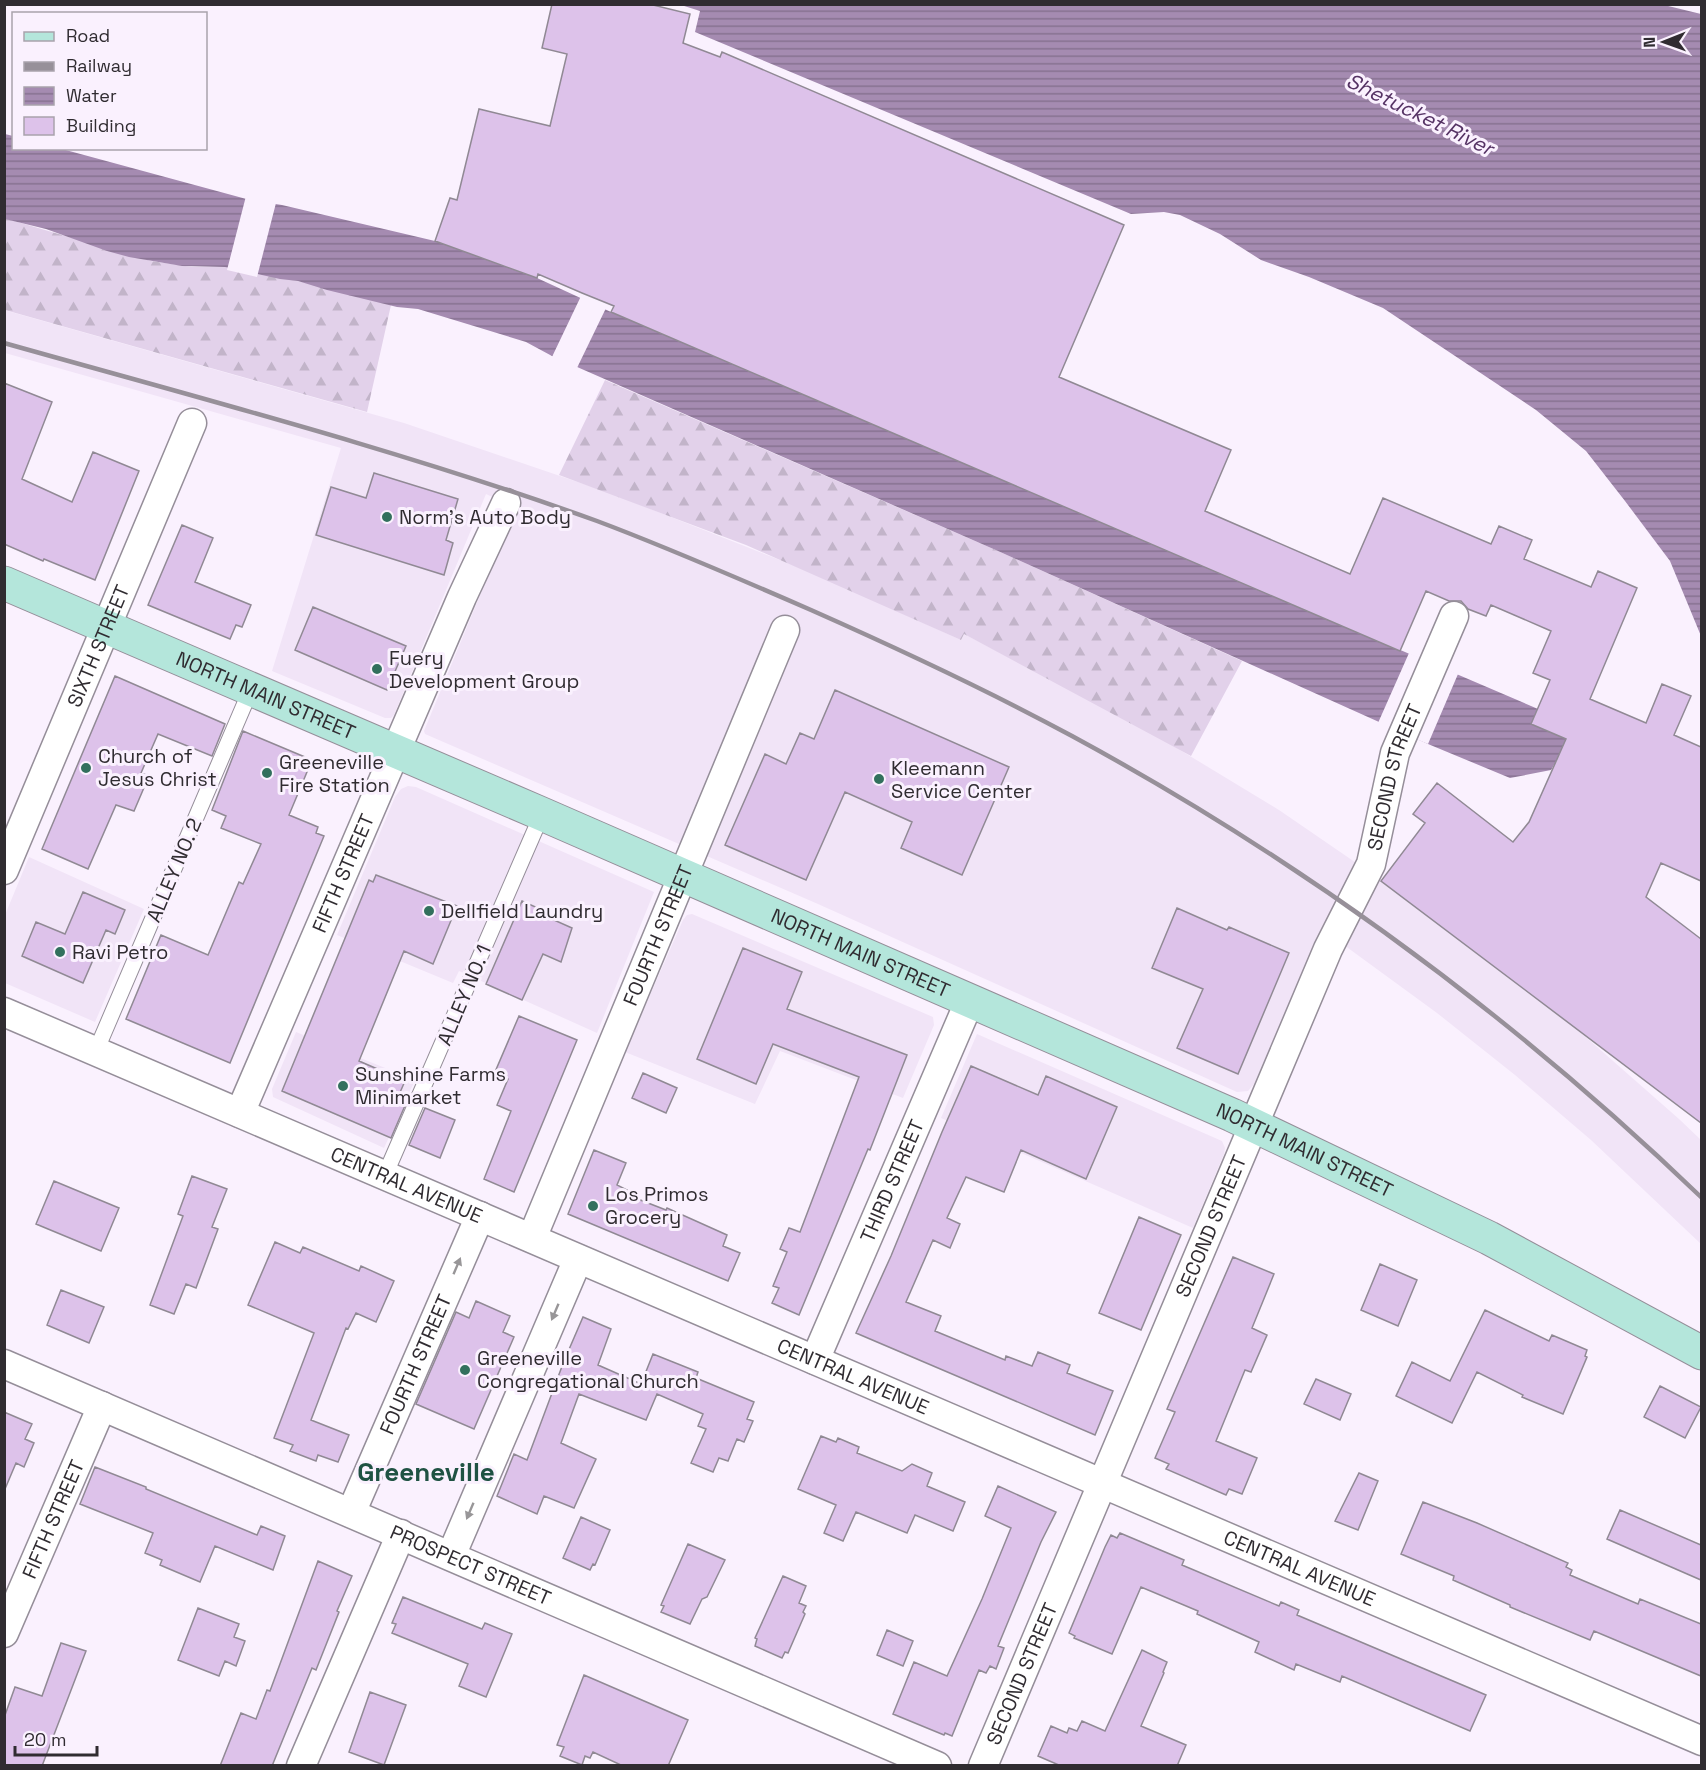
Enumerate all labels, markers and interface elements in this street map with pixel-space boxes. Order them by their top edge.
legend [12,12,207,150]
north arrow [1634,12,1694,72]
text: Road [66,24,110,47]
text: N [1639,37,1660,48]
text: Railway [66,54,132,77]
water label: Shetucket River [1342,67,1500,162]
text: Water [66,84,117,107]
text: Building [66,114,136,137]
place label: Norm's Auto Body [399,504,571,530]
marker: Norm's Auto Body [380,510,394,524]
street label: SIXTH STREET [61,581,136,711]
street label: NORTH MAIN STREET [172,645,360,745]
place label: Fuery Development Group [389,645,579,694]
marker: Fuery Development Group [370,662,384,676]
street label: SECOND STREET [1361,700,1428,853]
place label: Church of Jesus Christ [98,743,217,792]
place label: Greeneville Fire Station [279,749,390,798]
place label: Kleemann Service Center [891,755,1032,804]
marker: Church of Jesus Christ [79,761,93,775]
marker: Greeneville Fire Station [260,766,274,780]
marker: Kleemann Service Center [872,772,886,786]
street label: FIFTH STREET [306,810,380,937]
street label: ALLEY NO. 2 [140,814,208,926]
street label: FOURTH STREET [617,861,699,1009]
place label: Dellfield Laundry [441,898,603,924]
street label: NORTH MAIN STREET [767,903,954,1003]
marker: Dellfield Laundry [422,904,436,918]
place label: Ravi Petro [72,939,168,965]
street label: ALLEY NO. 1 [431,941,497,1049]
marker: Ravi Petro [53,945,67,959]
place label: Sunshine Farms Minimarket [355,1061,506,1110]
marker: Sunshine Farms Minimarket [336,1079,350,1093]
street label: NORTH MAIN STREET [1212,1097,1398,1203]
street label: THIRD STREET [854,1115,930,1246]
street label: CENTRAL AVENUE [327,1141,486,1229]
street label: SECOND STREET [1169,1151,1253,1301]
place label: Los Primos Grocery [605,1181,708,1230]
marker: Los Primos Grocery [586,1199,600,1213]
one-way arrow [453,1258,462,1275]
street label: FOURTH STREET [374,1290,457,1438]
one-way arrow [550,1304,560,1322]
street label: CENTRAL AVENUE [773,1332,933,1421]
place label: Greeneville Congregational Church [477,1345,699,1394]
marker: Greeneville Congregational Church [458,1363,472,1377]
district label: Greeneville [357,1455,495,1489]
street label: FIFTH STREET [16,1456,90,1583]
one-way arrow [465,1502,475,1520]
street label: PROSPECT STREET [386,1519,555,1611]
street label: CENTRAL AVENUE [1220,1524,1380,1612]
street label: SECOND STREET [980,1599,1063,1749]
scale bar [15,1719,98,1757]
text: 20 m [24,1728,67,1751]

